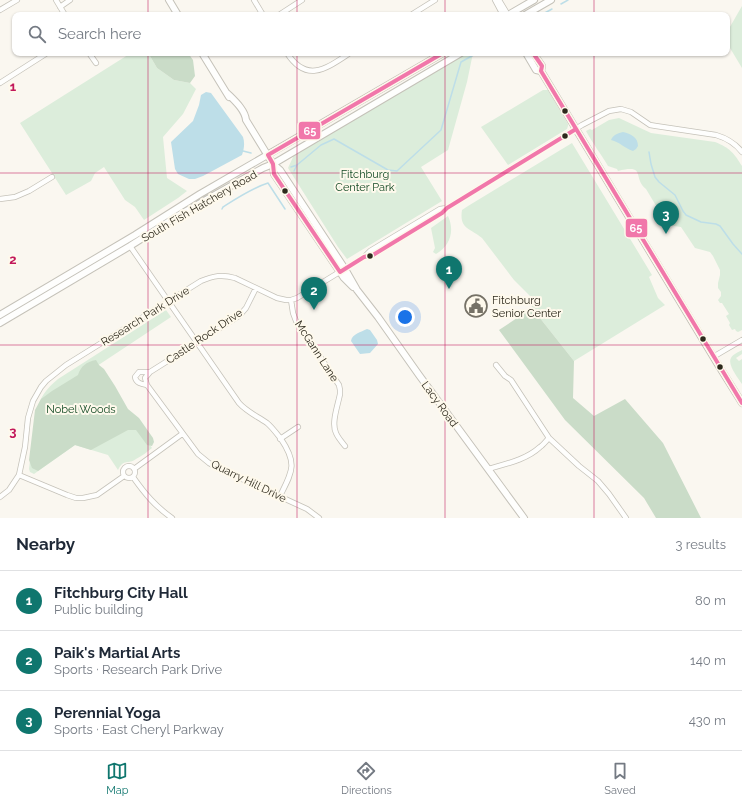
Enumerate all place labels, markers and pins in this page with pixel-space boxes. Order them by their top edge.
unlabelled marker [560,106,570,116]
unlabelled marker [560,131,570,141]
unlabelled marker [280,186,290,196]
pin: 3 [653,201,679,234]
unlabelled marker [365,251,375,261]
pin: 1 [436,256,462,289]
pin: 2 [301,277,327,310]
public building icon: Fitchburg Senior Center [463,293,489,319]
place label: Fitchburg Senior Center [492,294,561,320]
unlabelled marker [698,334,708,344]
unlabelled marker [715,362,725,372]

